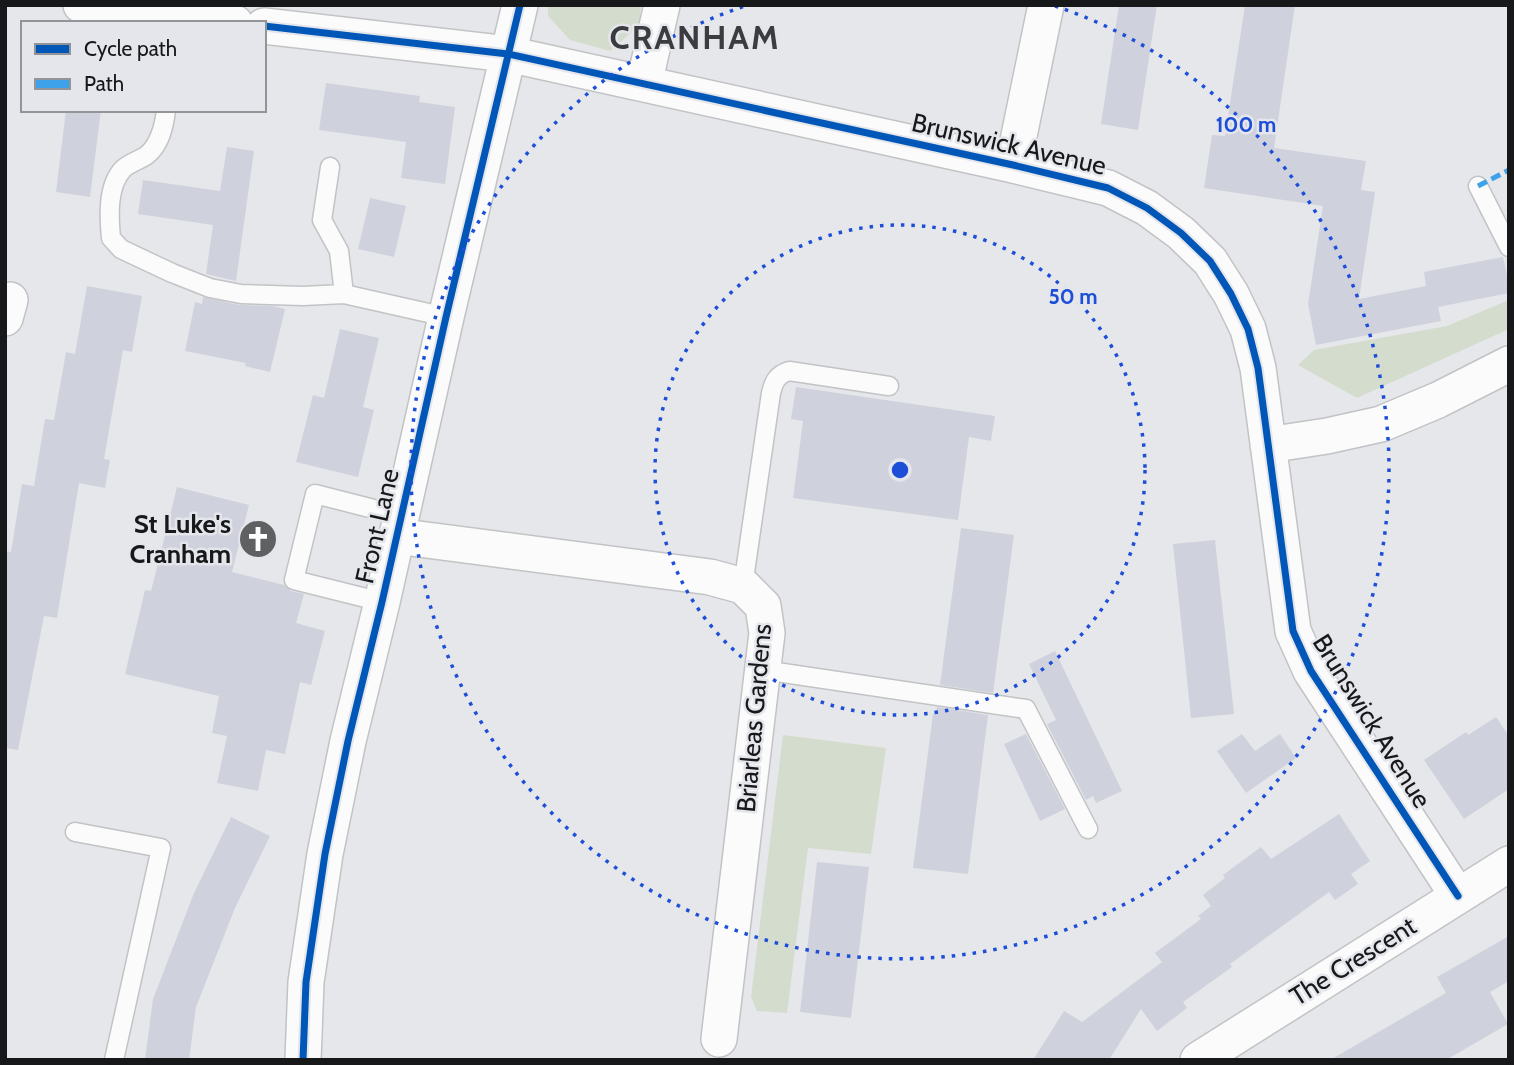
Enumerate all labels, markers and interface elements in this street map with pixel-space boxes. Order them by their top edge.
district label: CRANHAM [610,17,780,57]
legend [21,21,266,112]
text: Cycle path [84,36,177,61]
text: Path [84,71,124,96]
street label: Brunswick Avenue [909,106,1109,182]
text: 100 m [1216,112,1276,137]
text: 50 m [1048,284,1098,309]
centre of rings [888,458,912,482]
street label: Front Lane [348,465,406,587]
place label: St Luke's Cranham [130,508,231,570]
church icon: St Luke's Cranham [237,518,279,560]
street label: Briarleas Gardens [730,622,778,814]
street label: Brunswick Avenue [1306,628,1438,814]
street label: The Crescent [1284,909,1422,1012]

